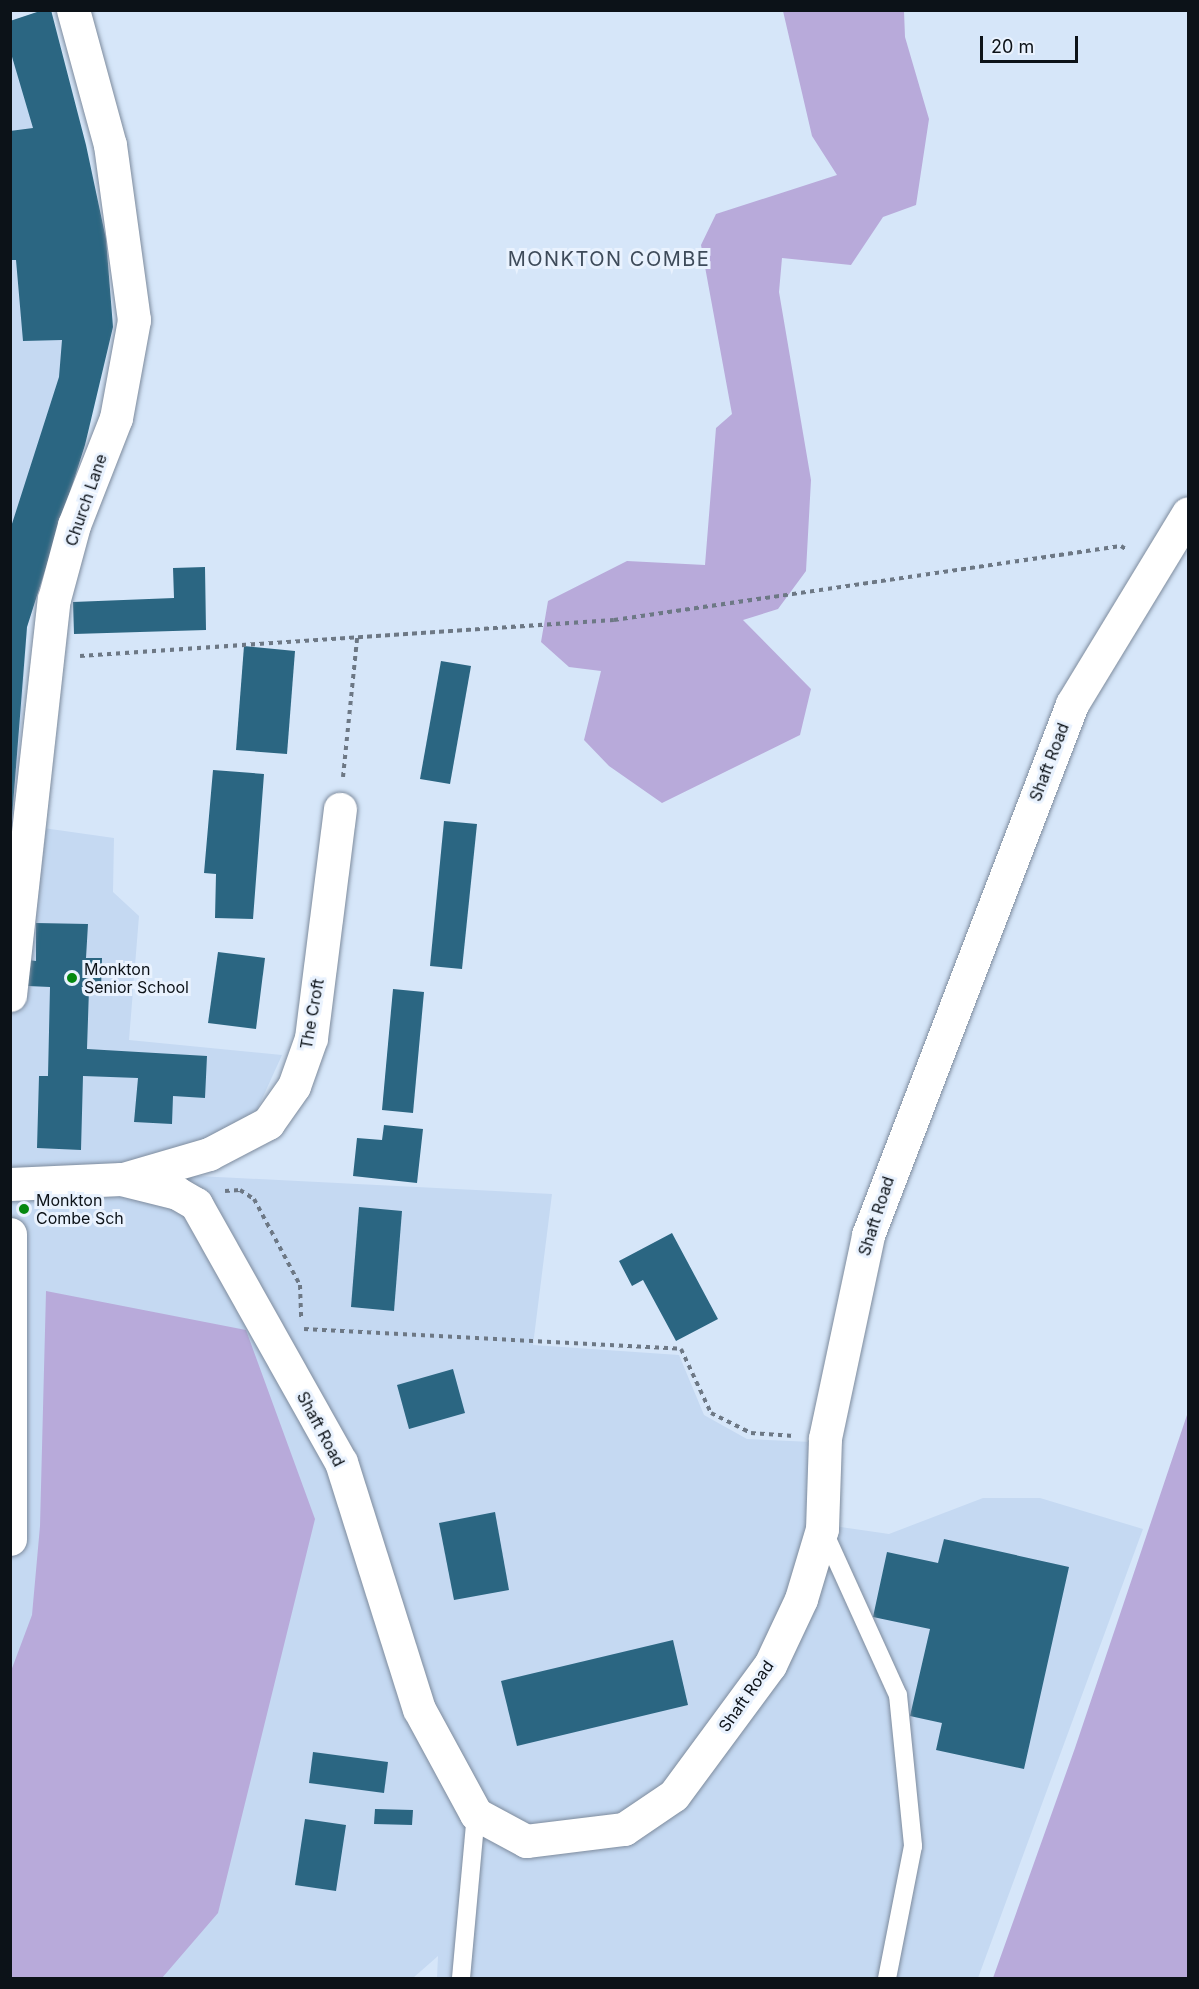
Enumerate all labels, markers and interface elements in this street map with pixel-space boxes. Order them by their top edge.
scale bar [983,24,1080,62]
text: 20 m [991,36,1034,57]
district label: MONKTON COMBE [508,247,710,271]
street label: Church Lane [61,451,111,549]
street label: Shaft Road [1025,720,1073,804]
place label: Monkton Senior School [84,959,189,997]
marker: Monkton Senior School [65,971,79,985]
street label: The Croft [296,977,328,1051]
street label: Shaft Road [854,1174,898,1258]
place label: Monkton Combe Sch [36,1190,124,1228]
marker: Monkton Combe Sch [17,1202,31,1216]
street label: Shaft Road [293,1388,349,1470]
street label: Shaft Road [715,1657,777,1735]

